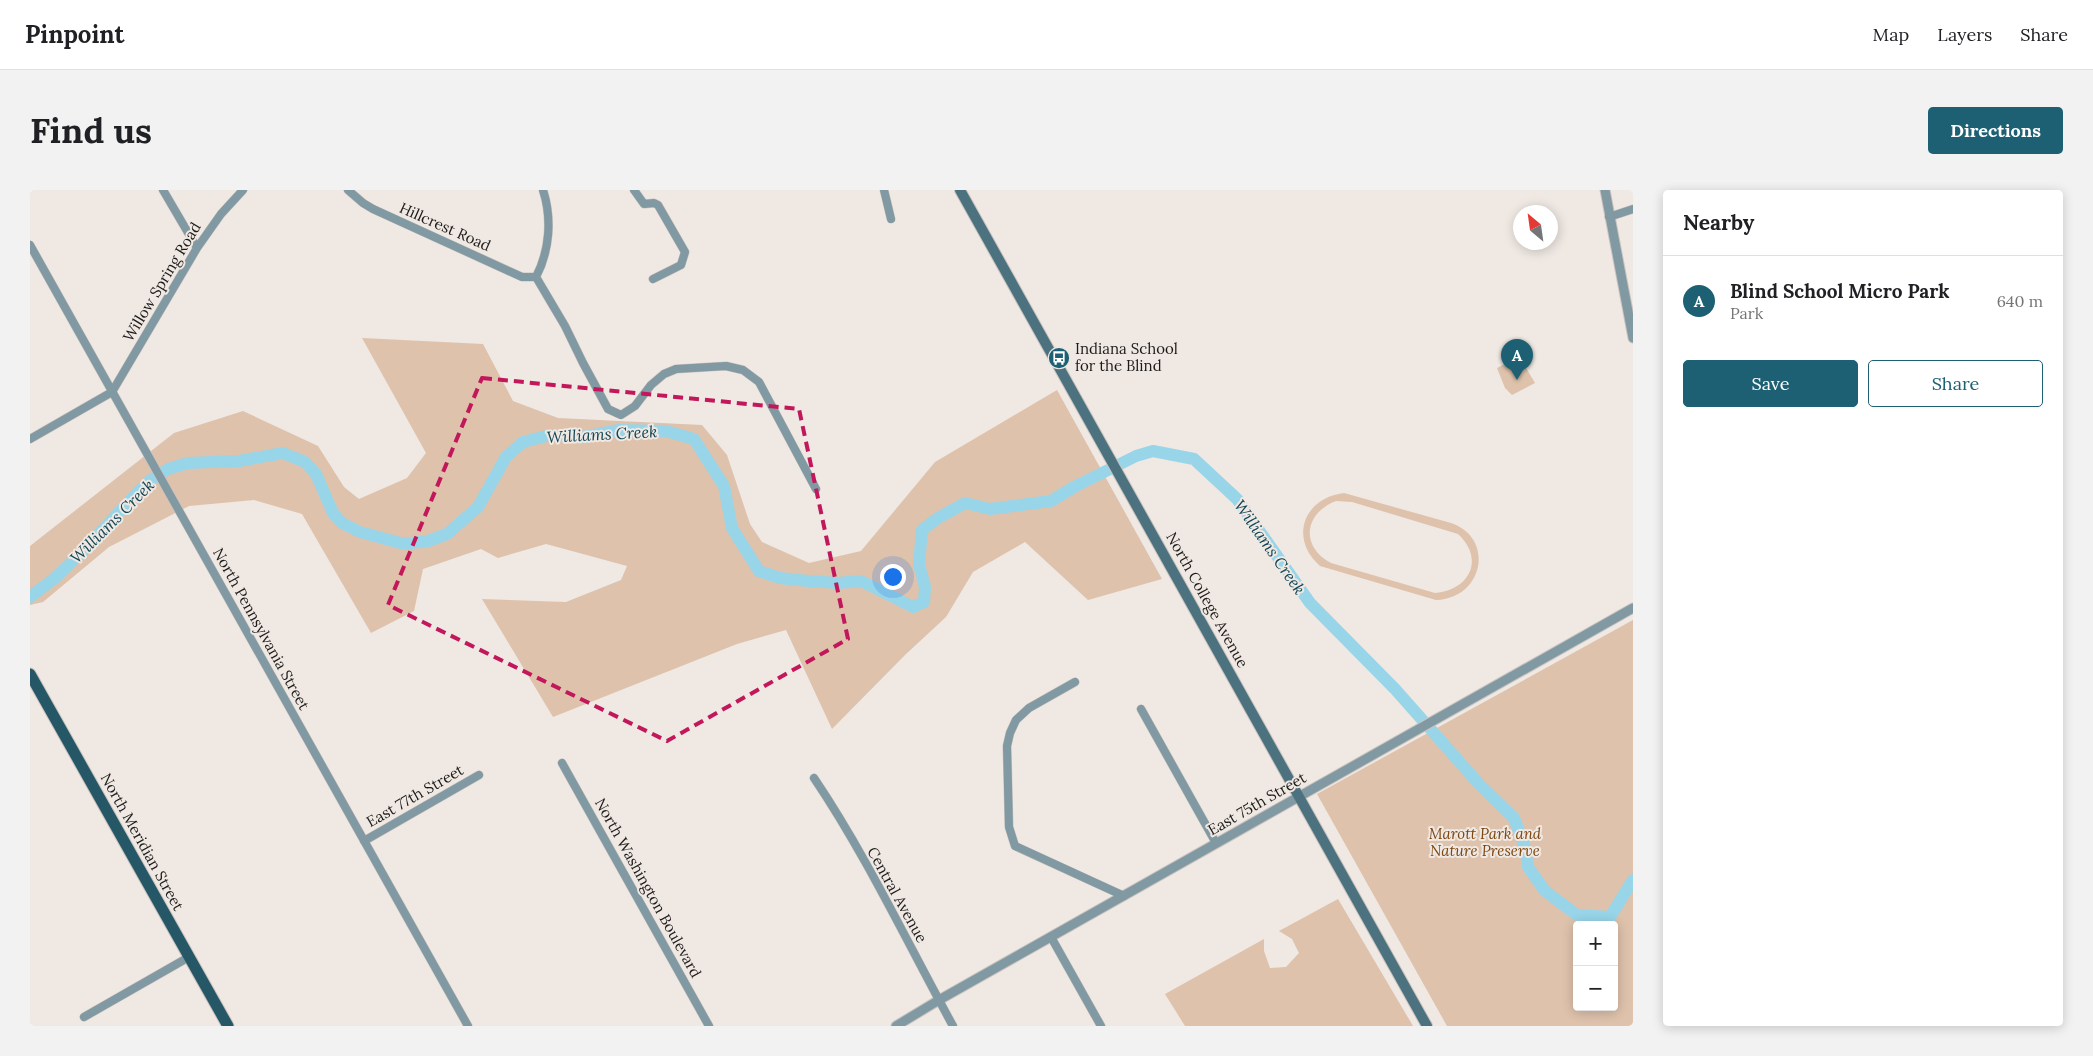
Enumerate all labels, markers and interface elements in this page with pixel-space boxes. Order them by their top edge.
text: Pinpoint [25,19,124,50]
text: Map [1873,23,1909,46]
text: Layers [1937,23,1992,46]
text: Share [2020,23,2068,46]
button: Directions [1928,107,2063,154]
text: Find us [30,108,152,153]
street label: Hillcrest Road [397,198,494,255]
north arrow [1513,205,1558,250]
text: Nearby [1683,209,1754,236]
street label: Willow Spring Road [118,219,205,345]
text: Blind School Micro Park [1730,279,1950,303]
text: A [1694,291,1704,311]
text: 640 m [1997,291,2043,311]
text: Park [1730,303,1763,323]
place label: Indiana School for the Blind [1075,339,1178,375]
pin: A [1501,339,1533,380]
bus stop icon: Indiana School for the Blind [1047,346,1071,370]
button: Save [1683,360,1858,407]
button: Share [1868,360,2043,407]
water label: Williams Creek [546,421,658,447]
water label: Williams Creek [66,475,158,567]
water label: Williams Creek [1230,496,1310,598]
street label: North College Avenue [1162,529,1253,671]
street label: North Pennsylvania Street [209,544,314,713]
your location [880,564,906,590]
street label: East 77th Street [363,760,467,831]
street label: East 75th Street [1204,768,1309,839]
street label: North Meridian Street [97,770,188,914]
street label: North Washington Boulevard [591,795,706,981]
park label: Marott Park and Nature Preserve [1429,824,1542,860]
street label: Central Avenue [863,844,932,946]
map controls [1573,921,1618,1011]
button: + [1573,921,1618,966]
button: − [1573,966,1618,1011]

